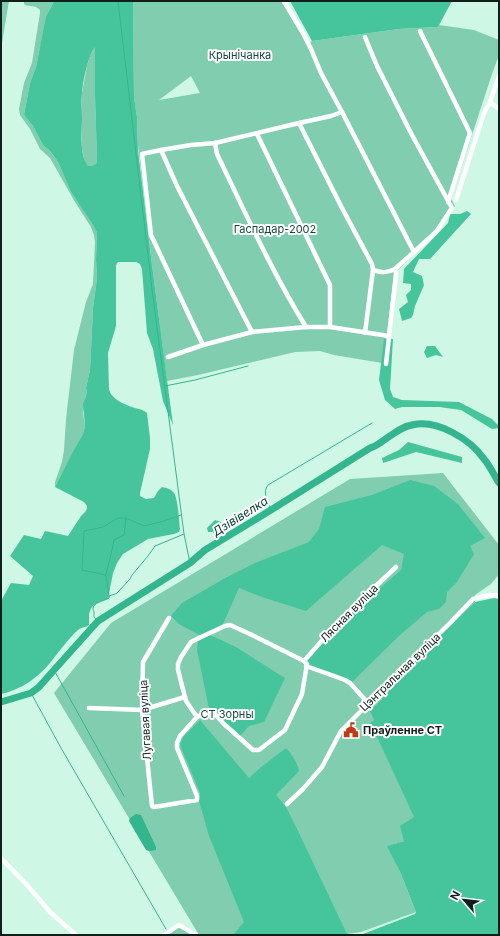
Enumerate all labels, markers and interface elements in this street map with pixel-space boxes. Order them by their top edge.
park label: Крынічанка [209,48,271,62]
park label: Гаспадар-2002 [234,222,316,236]
water label: Дзівівелка [209,493,271,540]
street label: Лясная вуліца [317,581,381,645]
street label: Цэнтральная вуліца [357,630,443,714]
street label: Лугавая вуліца [136,679,154,761]
park label: СТ Зорны [201,707,253,721]
public building icon: Праўленне СТ [342,721,360,739]
place label: Праўленне СТ [363,723,442,737]
north arrow [444,880,484,920]
text: N [447,888,463,902]

